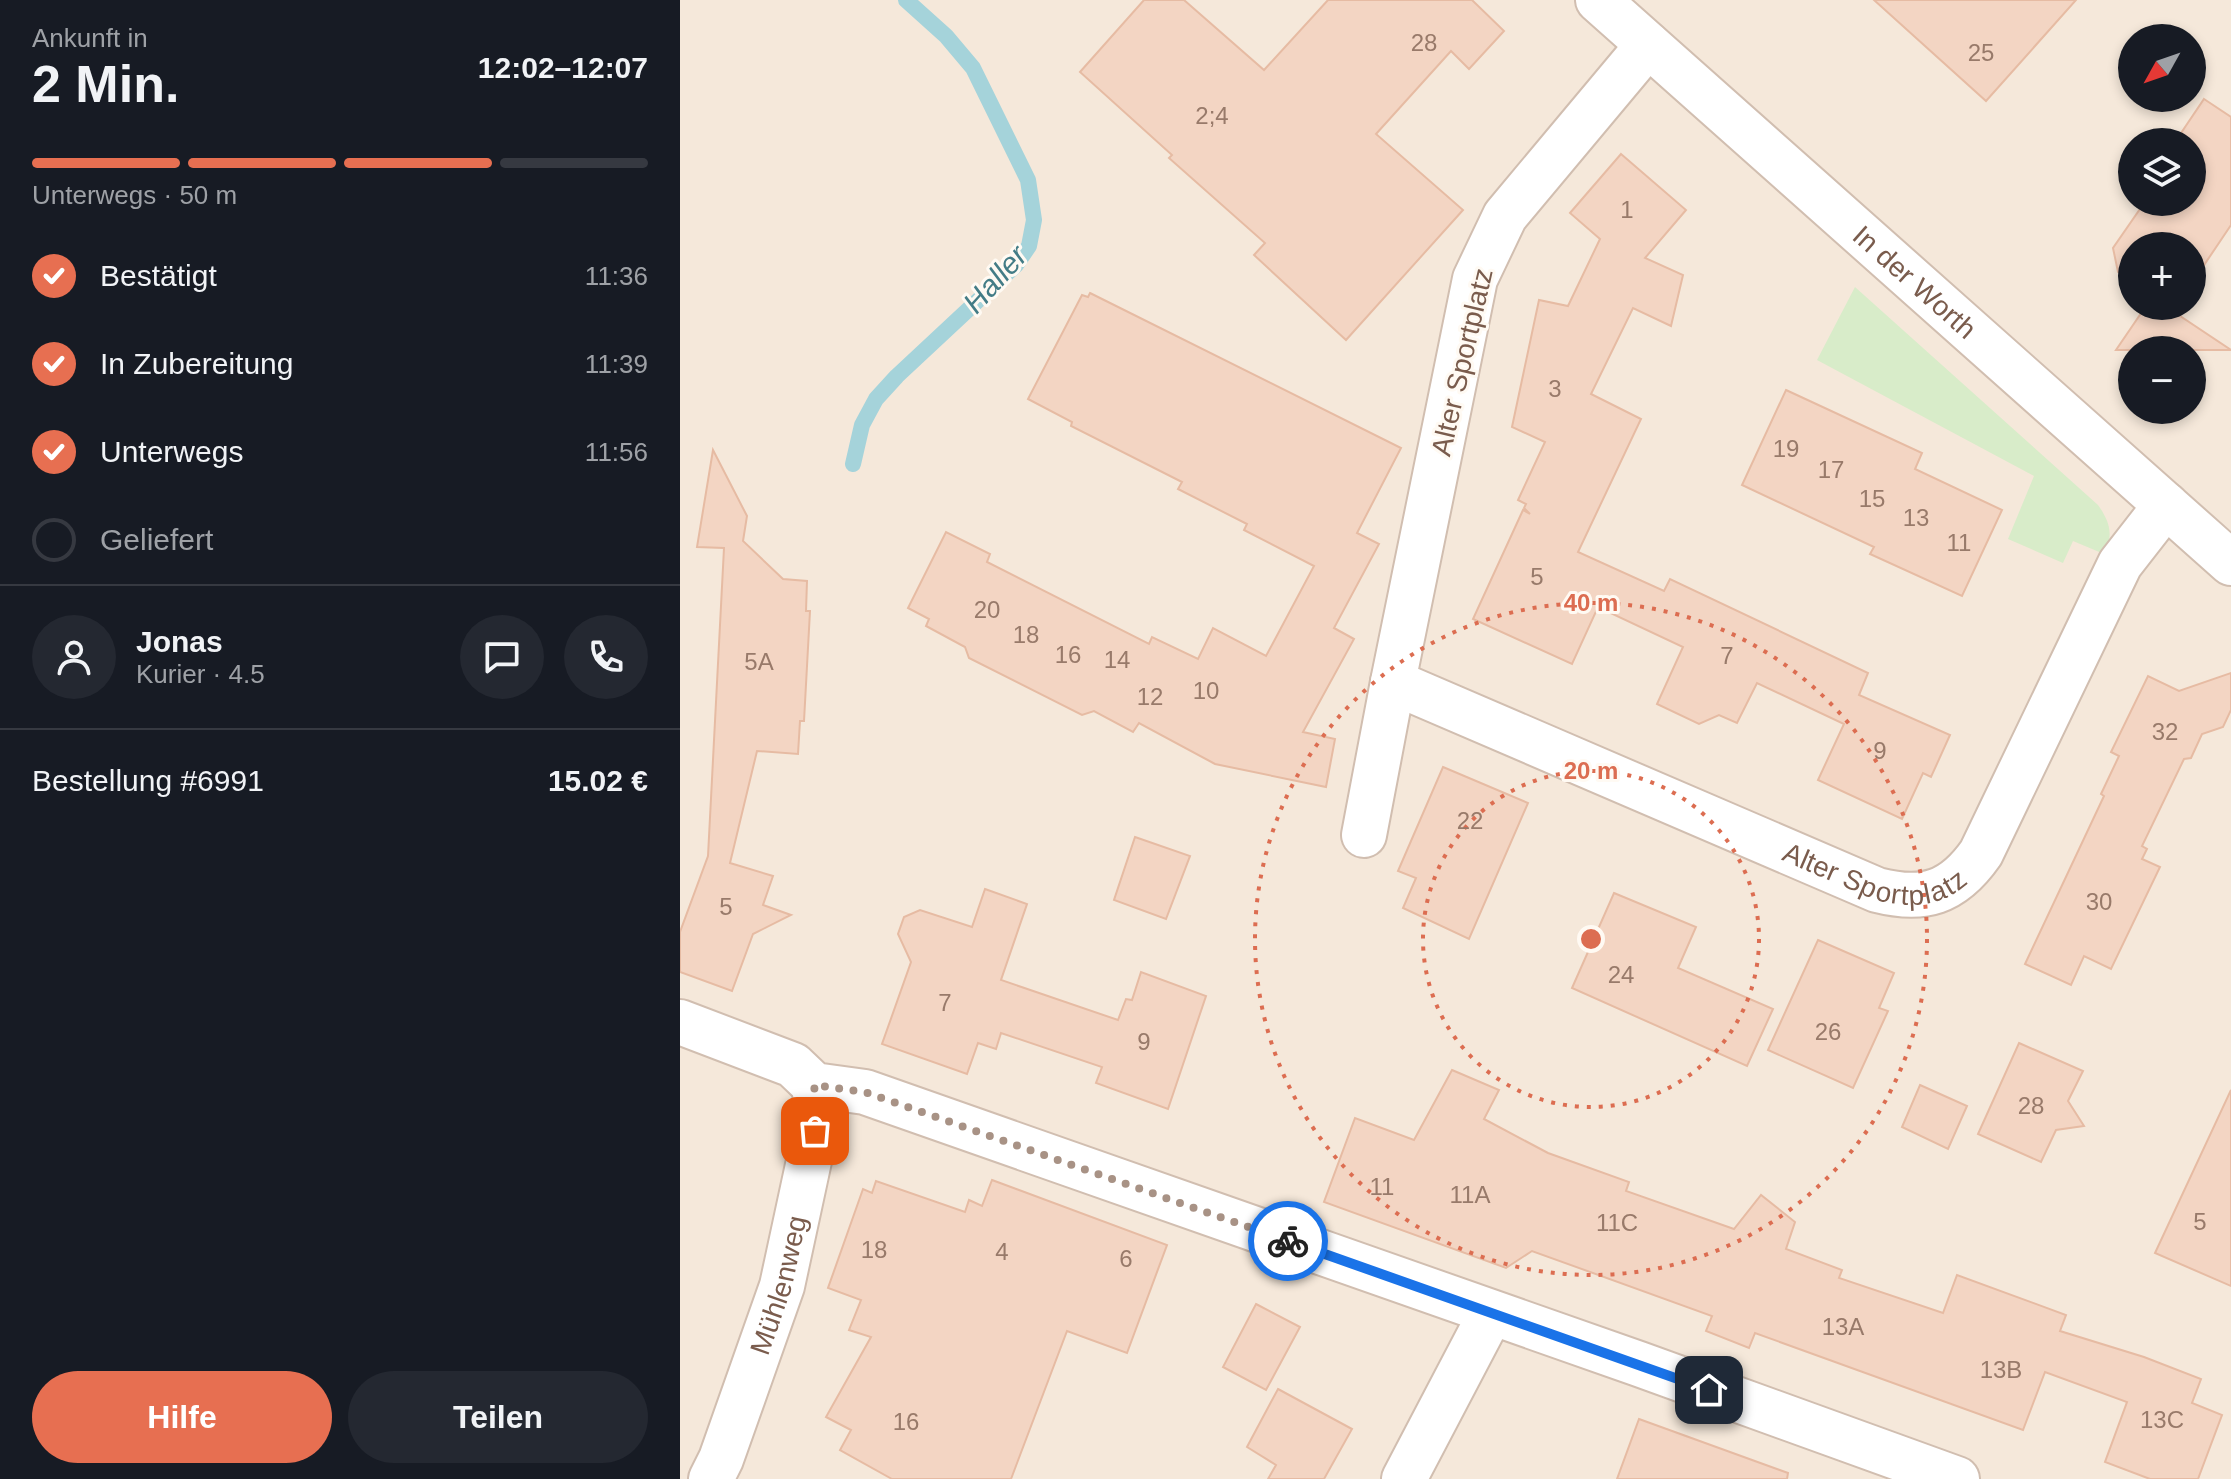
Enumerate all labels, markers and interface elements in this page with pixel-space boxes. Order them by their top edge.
text: Ankunft in [32,23,148,53]
north arrow [2118,24,2206,112]
map controls [2118,24,2206,424]
house number: 28 [1411,29,1437,56]
house number: 25 [1968,39,1994,66]
text: 12:02–12:07 [478,51,648,84]
text: 2 Min. [32,55,179,113]
house number: 2;4 [1195,102,1229,129]
button: layers [2118,128,2206,216]
text: Unterwegs · 50 m [32,180,237,210]
house number: 1 [1620,196,1634,223]
street label: In der Worth [1847,219,1983,344]
button: + [2118,232,2206,320]
water label: Haller [957,238,1034,319]
icon: check [32,254,76,298]
text: Bestätigt [100,259,217,292]
text: 11:36 [585,261,648,291]
street label: Alter Sportplatz [1425,265,1499,459]
button: − [2118,336,2206,424]
icon: check [32,342,76,386]
text: In Zubereitung [100,347,293,380]
text: 11:39 [585,349,648,379]
house number: 3 [1548,375,1562,402]
icon: check [32,430,76,474]
text: Unterwegs [100,435,243,468]
house number: 19 [1773,435,1799,462]
text: 11:56 [585,437,648,467]
house number: 17 [1818,456,1844,483]
house number: 15 [1859,485,1885,512]
house number: 13 [1903,504,1929,531]
text: Geliefert [100,523,213,556]
house number: 11 [1947,529,1971,556]
house number: 5 [1530,563,1544,590]
text: 40 m [1564,589,1618,616]
house number: 20 [974,596,1000,623]
button: person [32,615,116,699]
button: chat [460,615,544,699]
button: phone [564,615,648,699]
house number: 18 [1013,621,1039,648]
text: Jonas [136,625,223,658]
house number: 16 [1055,641,1081,668]
house number: 7 [1720,642,1734,669]
house number: 14 [1104,646,1130,673]
house number: 5A [744,648,774,675]
text: Kurier · 4.5 [136,659,265,689]
house number: 10 [1193,677,1219,704]
house number: 12 [1137,683,1163,710]
house number: 32 [2152,718,2178,745]
house number: 9 [1873,737,1887,764]
text: 20 m [1564,757,1618,784]
text: Bestellung #6991 [32,764,264,797]
text: 15.02 € [548,764,648,797]
house number: 22 [1457,807,1483,834]
street label: Alter Sportplatz [1779,836,1972,911]
house number: 30 [2086,888,2112,915]
house number: 5 [719,893,733,920]
centre of rings [1577,925,1605,953]
house number: 24 [1608,961,1634,988]
house number: 7 [938,989,952,1016]
house number: 26 [1815,1018,1841,1045]
house number: 9 [1137,1028,1151,1055]
house number: 28 [2018,1092,2044,1119]
pin [781,1097,849,1165]
icon: bag [793,1109,837,1153]
house number: 11 [1370,1173,1394,1200]
house number: 11A [1450,1181,1490,1208]
courier [1248,1201,1328,1281]
house number: 5 [2193,1208,2207,1235]
house number: 11C [1596,1209,1638,1236]
street label: Mühlenweg [744,1213,812,1359]
icon: bike [1266,1219,1310,1263]
house number: 18 [861,1236,887,1263]
house number: 4 [995,1238,1009,1265]
house number: 6 [1119,1245,1133,1272]
house number: 13A [1822,1313,1864,1340]
pin [1675,1356,1743,1424]
house number: 13B [1980,1356,2022,1383]
icon: home [1687,1368,1731,1412]
button: Hilfe [32,1371,332,1463]
button: Teilen [348,1371,648,1463]
house number: 13C [2140,1406,2184,1433]
house number: 16 [893,1408,919,1435]

